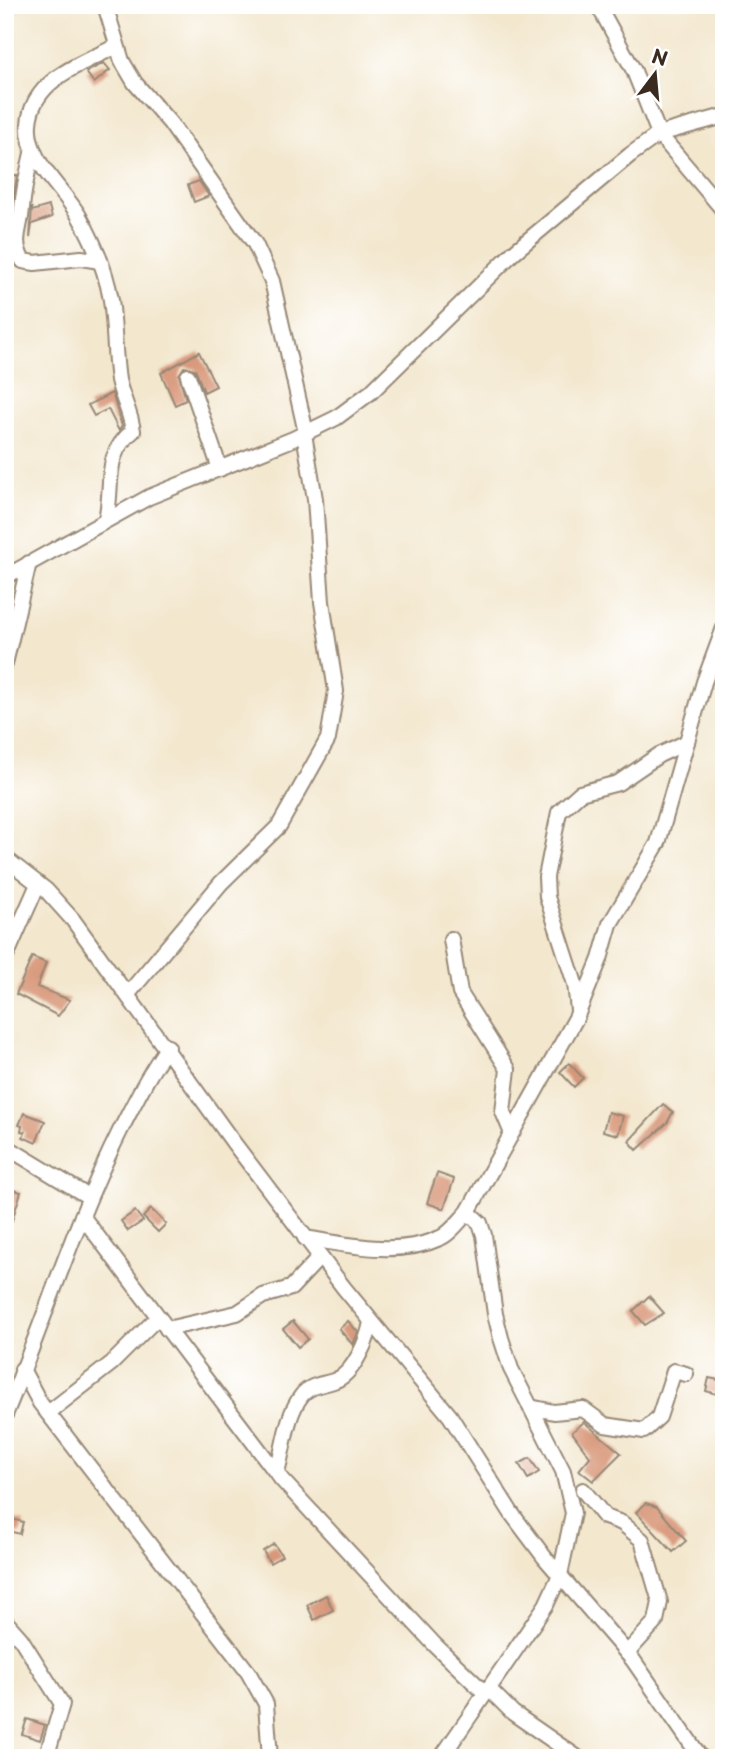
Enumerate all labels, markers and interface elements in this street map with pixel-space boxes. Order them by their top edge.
north arrow [620,38,690,108]
text: N [649,41,671,72]

